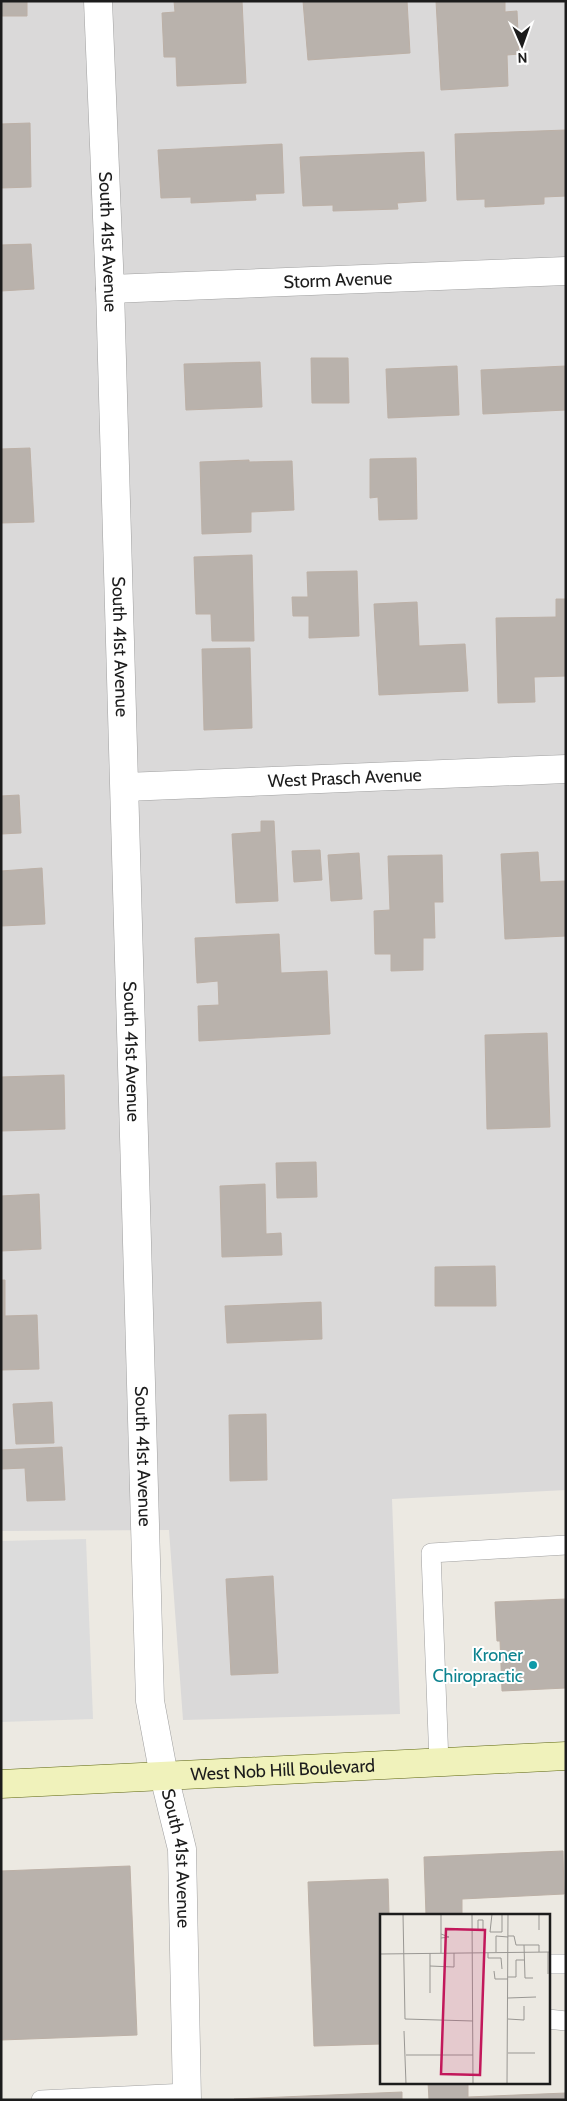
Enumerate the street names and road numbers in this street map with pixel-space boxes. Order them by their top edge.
street label: South 41st Avenue [94,171,122,312]
street label: Storm Avenue [283,267,393,293]
street label: South 41st Avenue [107,576,133,717]
street label: West Prasch Avenue [267,764,422,792]
street label: South 41st Avenue [119,981,145,1122]
street label: South 41st Avenue [130,1386,156,1527]
street label: West Nob Hill Boulevard [190,1754,375,1786]
street label: South 41st Avenue [157,1786,195,1928]

